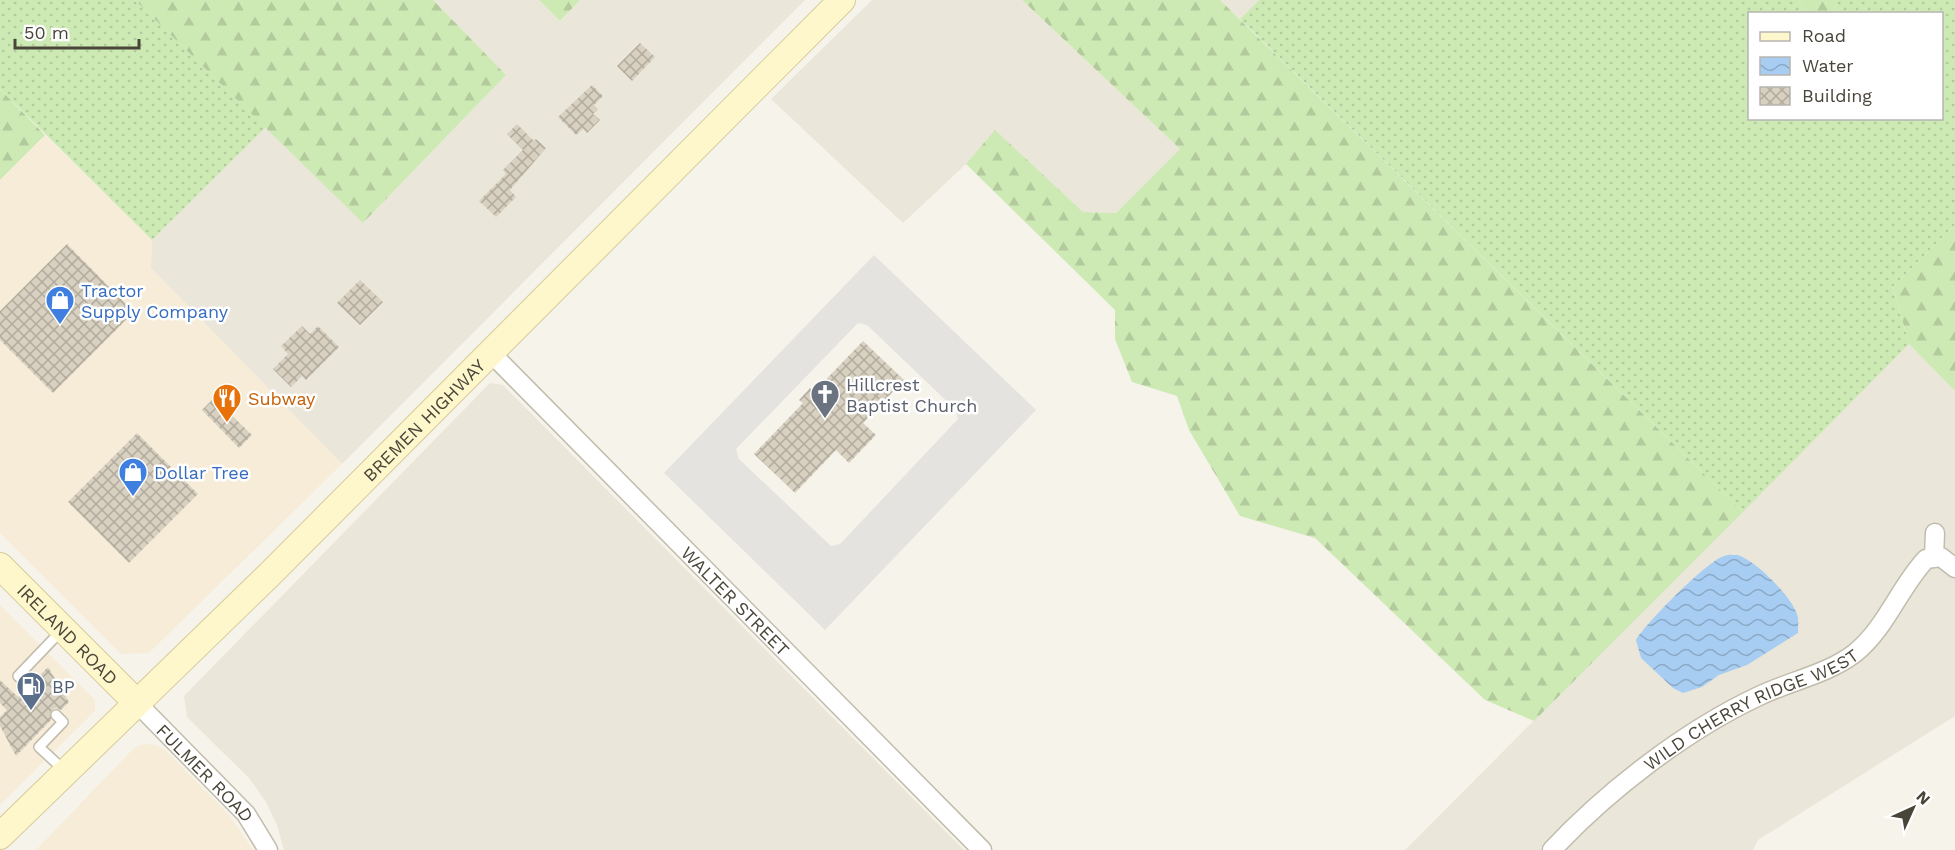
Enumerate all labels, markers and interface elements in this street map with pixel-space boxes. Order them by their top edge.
scale bar [15,12,140,50]
legend [1748,12,1943,120]
text: 50 m [24,22,69,43]
text: Road [1802,25,1846,46]
text: Water [1802,55,1854,76]
text: Building [1802,85,1872,106]
place label: Tractor Supply Company [81,280,229,322]
shop icon: Tractor Supply Company [44,284,76,326]
street label: BREMEN HIGHWAY [358,354,489,485]
place label: Hillcrest Baptist Church [846,374,977,416]
church icon: Hillcrest Baptist Church [809,378,841,420]
restaurant icon: Subway [211,382,243,424]
place label: Subway [248,388,316,409]
shop icon: Dollar Tree [117,456,149,498]
place label: Dollar Tree [154,462,249,483]
street label: WALTER STREET [677,542,794,660]
street label: IRELAND ROAD [13,579,123,689]
street label: WILD CHERRY RIDGE WEST [1639,644,1862,774]
fuel station icon: BP [15,670,47,712]
place label: BP [52,676,75,697]
street label: FULMER ROAD [153,719,258,825]
north arrow [1883,778,1943,838]
text: N [1912,787,1934,809]

